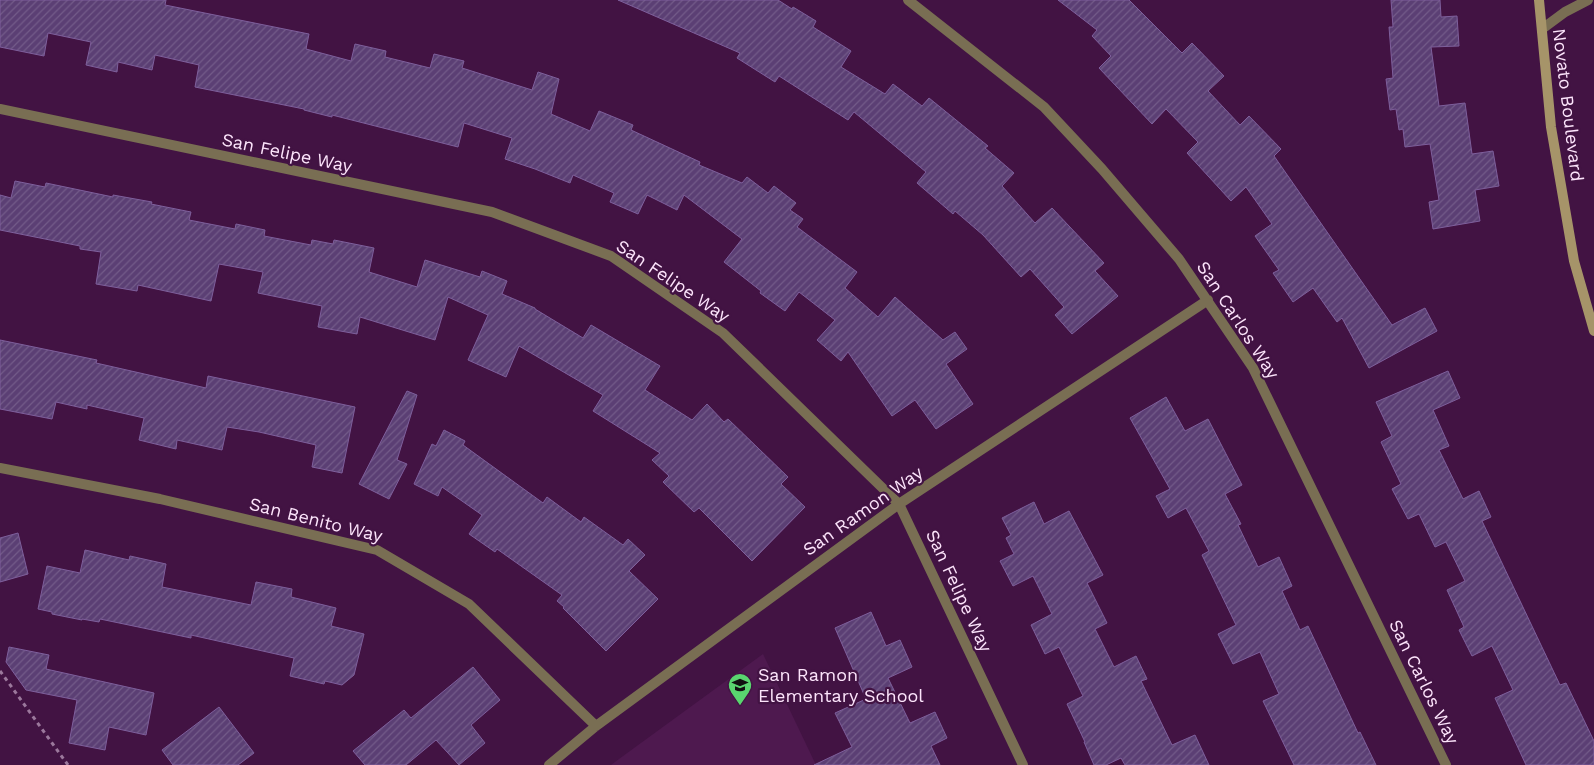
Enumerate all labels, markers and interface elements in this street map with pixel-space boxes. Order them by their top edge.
street label: Novato Boulevard [1549,27,1588,183]
street label: San Felipe Way [220,128,355,177]
street label: San Felipe Way [613,235,735,327]
street label: San Carlos Way [1193,257,1285,383]
street label: San Ramon Way [799,461,927,560]
street label: San Benito Way [247,493,386,546]
street label: San Felipe Way [922,526,997,656]
street label: San Carlos Way [1385,616,1464,748]
place label: San Ramon Elementary School [758,664,924,706]
school or university icon: San Ramon Elementary School [727,672,753,706]

